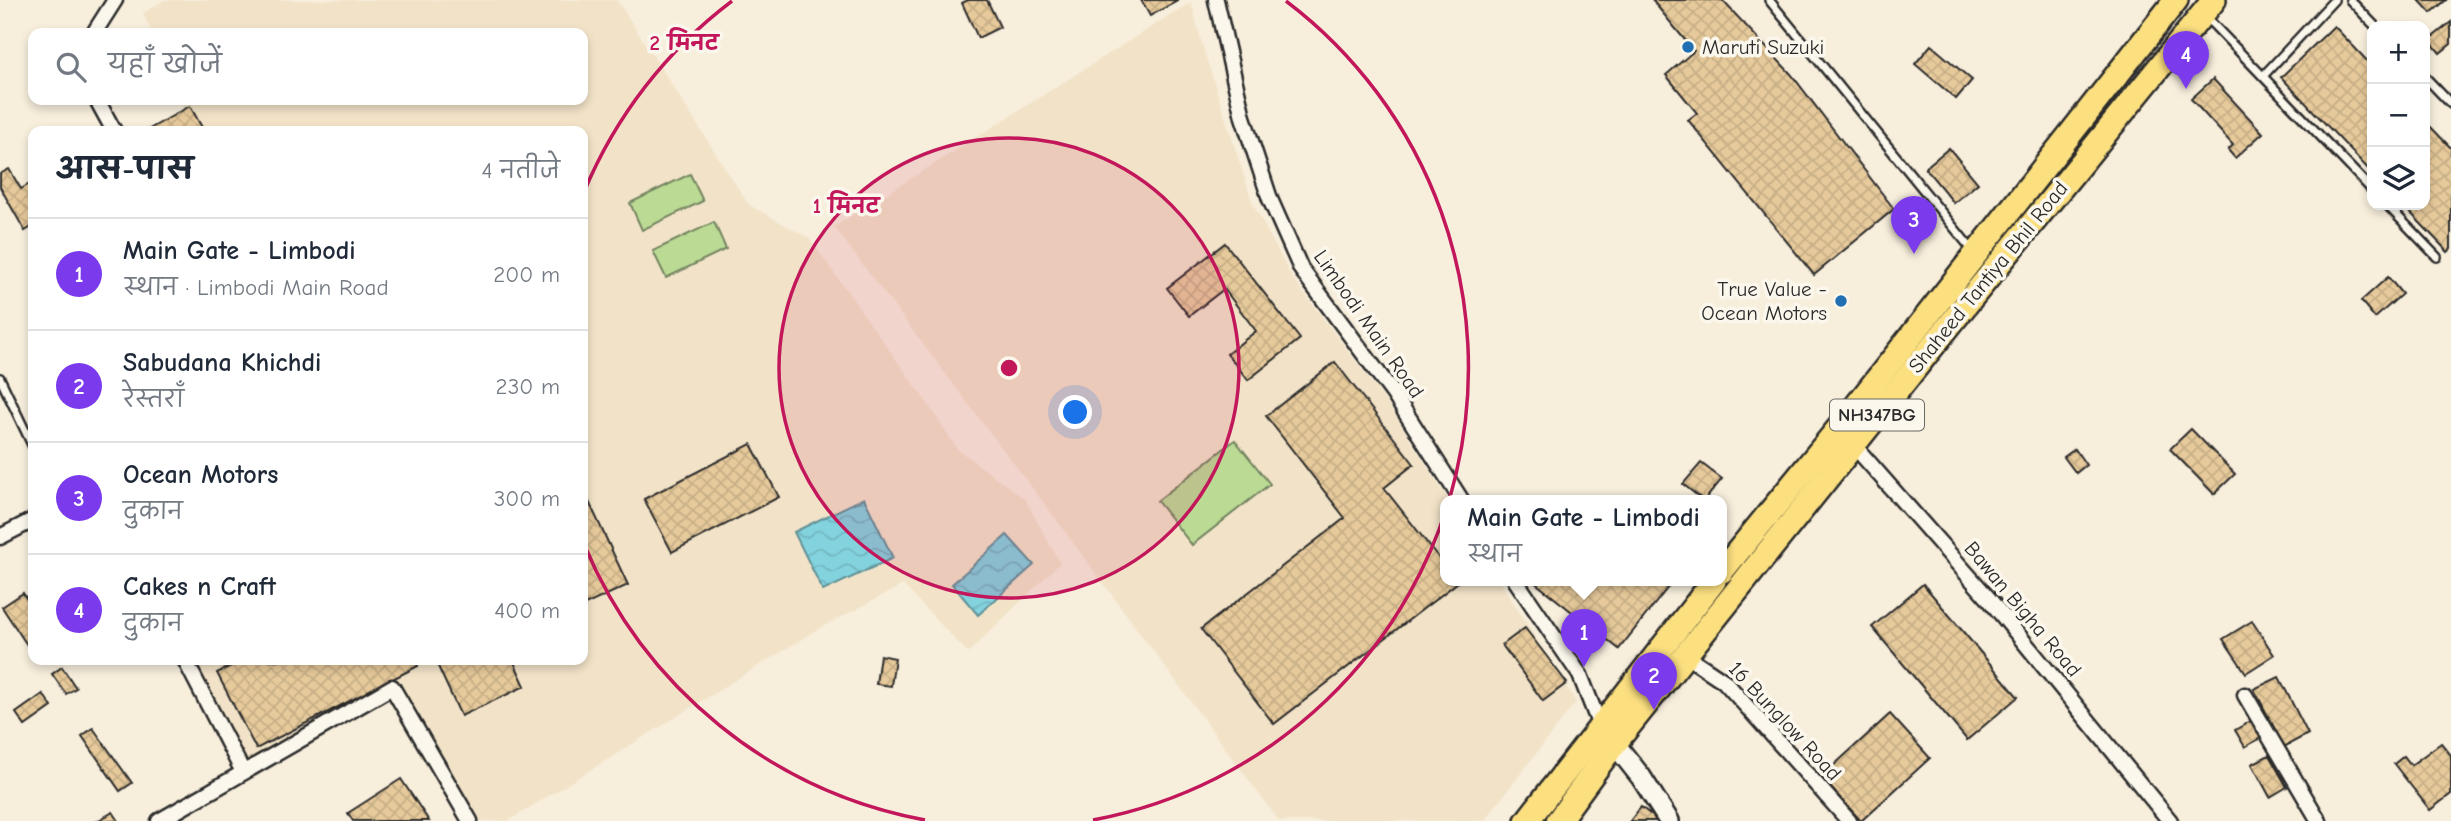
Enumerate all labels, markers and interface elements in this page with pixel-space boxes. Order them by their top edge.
map controls [2367,21,2430,210]
button: + [2367,21,2430,84]
text: 2 मिनट [650,27,721,55]
search box [28,28,588,105]
pin: 4 [2163,31,2209,89]
place label: Maruti Suzuki [1702,35,1824,59]
marker: Maruti Suzuki [1680,39,1696,55]
icon: search [52,48,90,86]
text: यहाँ खोजें [108,50,222,80]
button: − [2367,84,2430,147]
button: layers [2367,147,2430,210]
text: आस-पास [56,152,193,187]
text: 4 नतीजे [482,157,560,184]
street label: Shaheed Tantiya Bhil Road [1903,176,2073,378]
text: 1 मिनट [813,190,882,218]
pin: 3 [1891,196,1937,254]
text: Main Gate - Limbodi [123,236,356,266]
street label: Limbodi Main Road [1309,245,1429,403]
text: 1 [74,261,84,288]
text: 200 m [493,261,560,288]
text: स्थान · Limbodi Main Road [123,274,389,301]
place label: True Value - Ocean Motors [1701,277,1827,325]
marker: True Value - Ocean Motors [1833,293,1849,309]
text: Sabudana Khichdi [123,348,321,378]
centre of rings [997,356,1021,380]
text: 2 [73,373,85,400]
text: 230 m [496,373,560,400]
text: रेस्तराँ [123,386,184,413]
your location [1058,395,1092,429]
road number: NH347BG [1830,400,1924,430]
text: Ocean Motors [123,460,278,490]
text: 3 [73,485,85,512]
text: 300 m [494,485,560,512]
popup [1440,495,1727,586]
text: दुकान [123,498,183,525]
text: Main Gate - Limbodi [1467,503,1700,533]
street label: Bawan Bigha Road [1960,537,2086,681]
text: स्थान [1467,541,1522,568]
text: Cakes n Craft [123,572,276,602]
text: 4 [74,597,84,624]
text: 400 m [494,597,560,624]
pin: 1 [1561,609,1607,667]
text: दुकान [123,610,183,637]
pin: 2 [1631,652,1677,710]
street label: 16 Bunglow Road [1724,657,1846,785]

